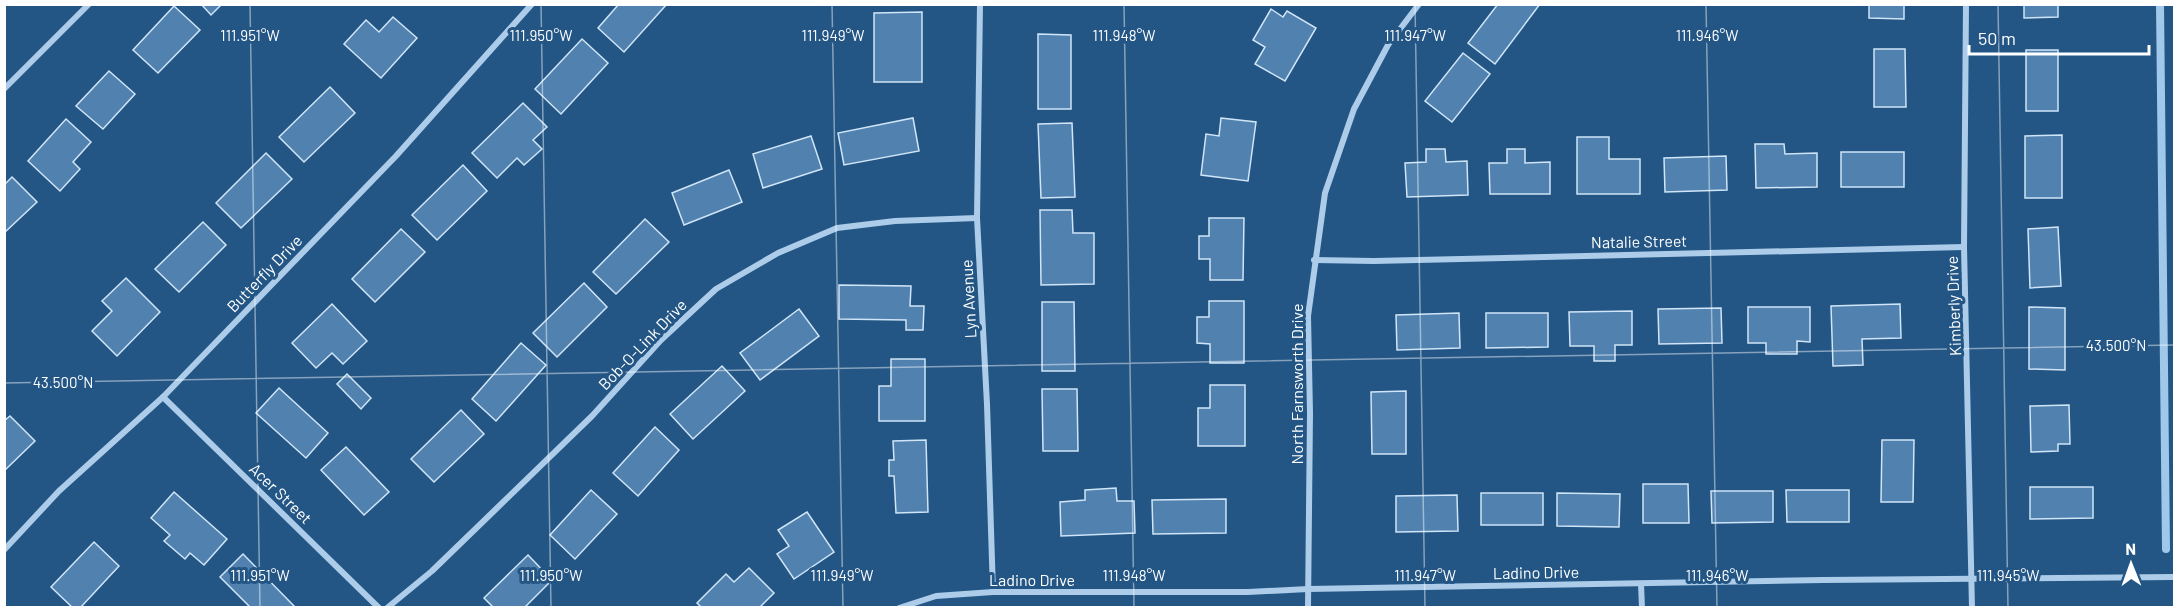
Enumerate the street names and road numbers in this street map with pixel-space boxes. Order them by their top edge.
street label: Butterfly Drive [223,231,305,315]
street label: Natalie Street [1591,231,1687,251]
street label: Kimberly Drive [1942,256,1964,356]
street label: Lyn Avenue [956,259,980,339]
street label: Bob-O-Link Drive [594,295,690,393]
street label: North Farnsworth Drive [1287,304,1306,464]
street label: Acer Street [246,459,316,527]
street label: Ladino Drive [1493,562,1579,582]
street label: Ladino Drive [989,570,1075,589]

